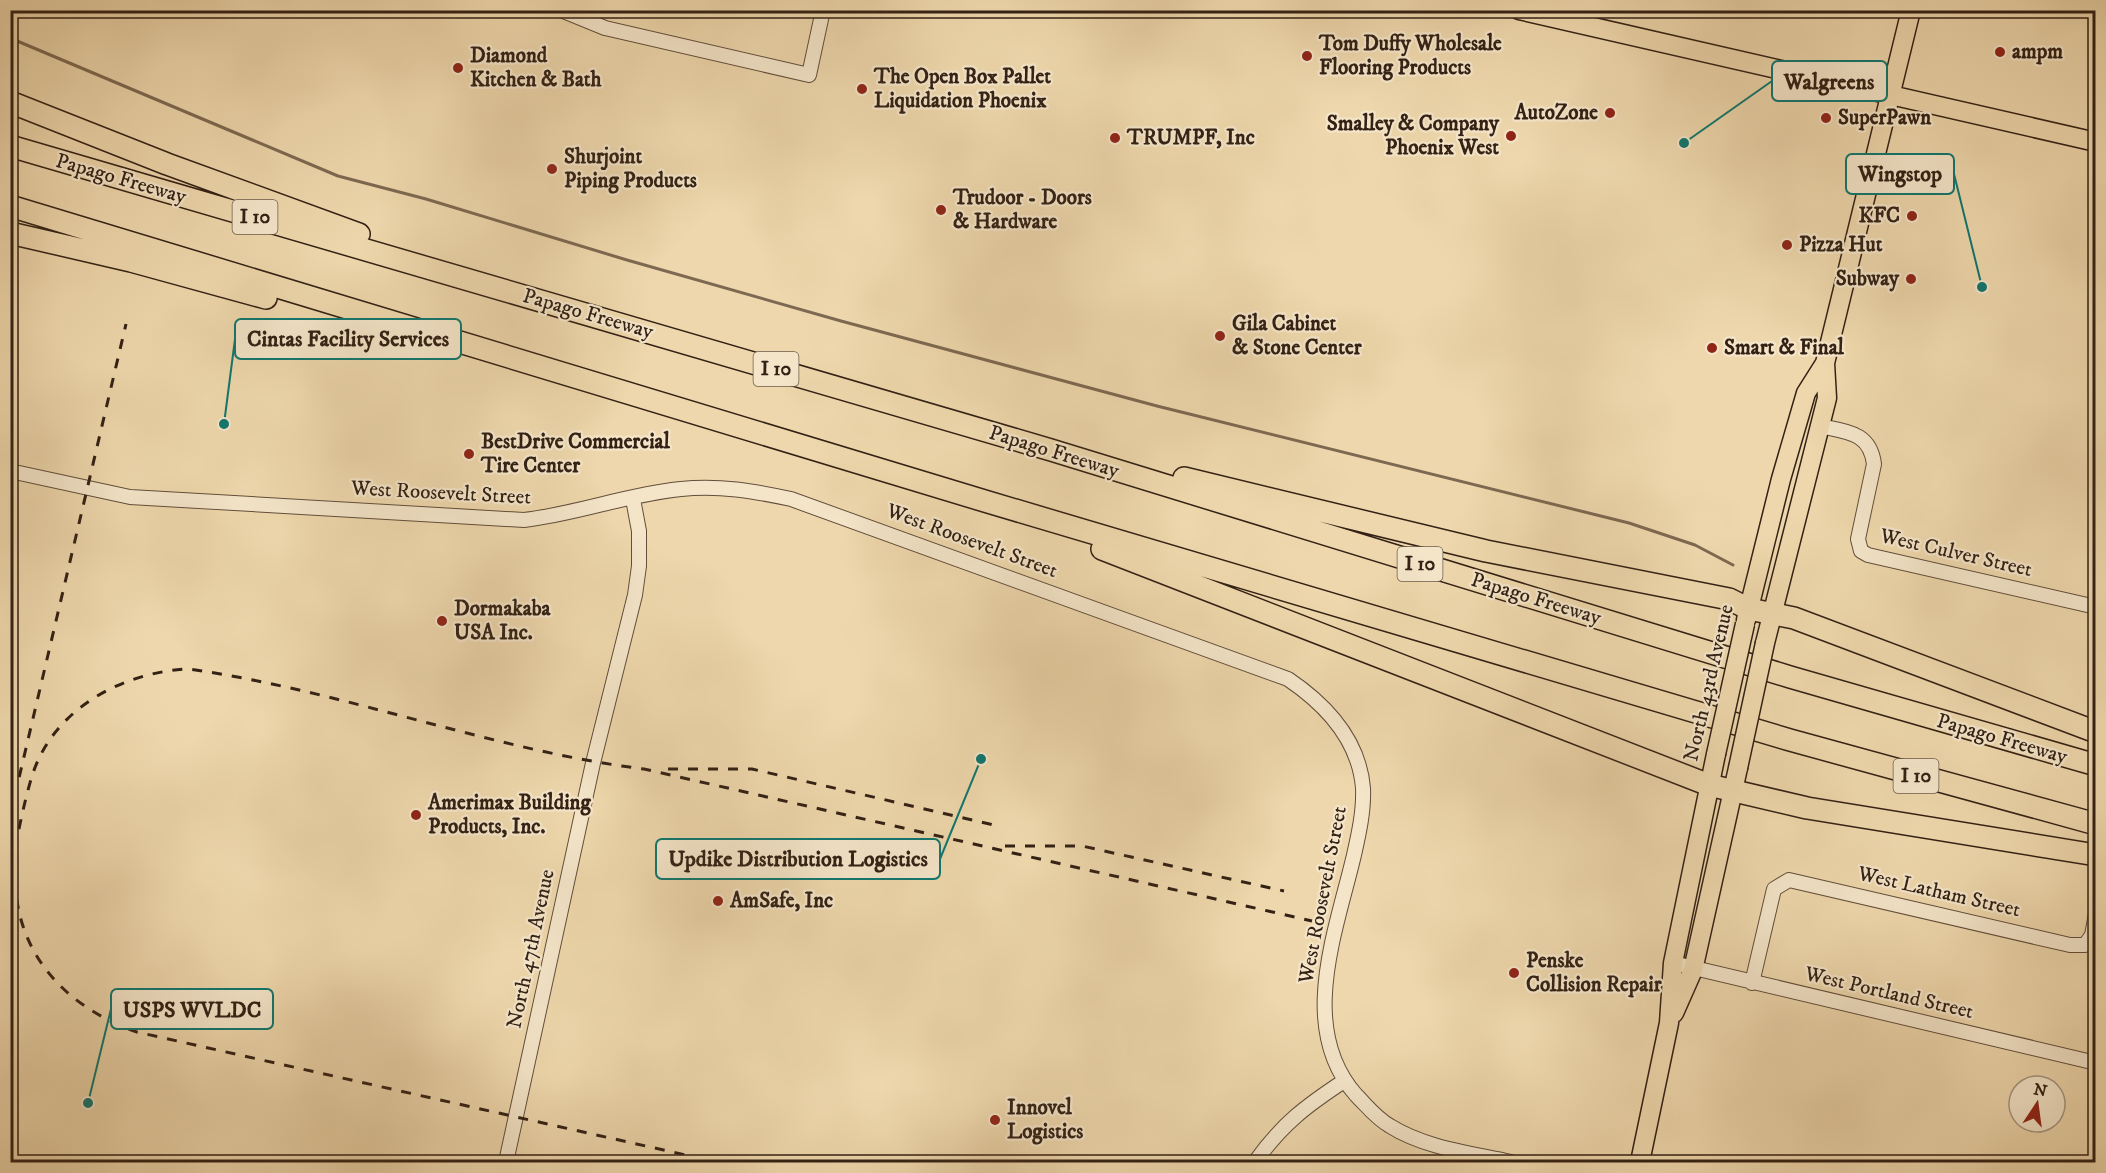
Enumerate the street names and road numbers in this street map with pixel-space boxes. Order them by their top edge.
street label: Papago Freeway [53,148,190,210]
road number: I 10 [232,200,278,234]
street label: Papago Freeway [520,283,657,345]
road number: I 10 [754,352,798,386]
street label: Papago Freeway [986,420,1123,484]
street label: West Roosevelt Street [349,475,532,511]
street label: West Roosevelt Street [882,498,1061,584]
street label: West Culver Street [1876,523,2035,583]
road number: I 10 [1398,547,1442,581]
street label: Papago Freeway [1468,567,1605,631]
street label: North 43rd Avenue [1678,602,1740,764]
street label: Papago Freeway [1934,708,2071,770]
road number: I 10 [1894,759,1938,793]
street label: West Roosevelt Street [1293,804,1353,987]
street label: West Latham Street [1854,860,2023,923]
street label: North 47th Avenue [501,867,561,1031]
street label: West Portland Street [1801,961,1976,1025]

